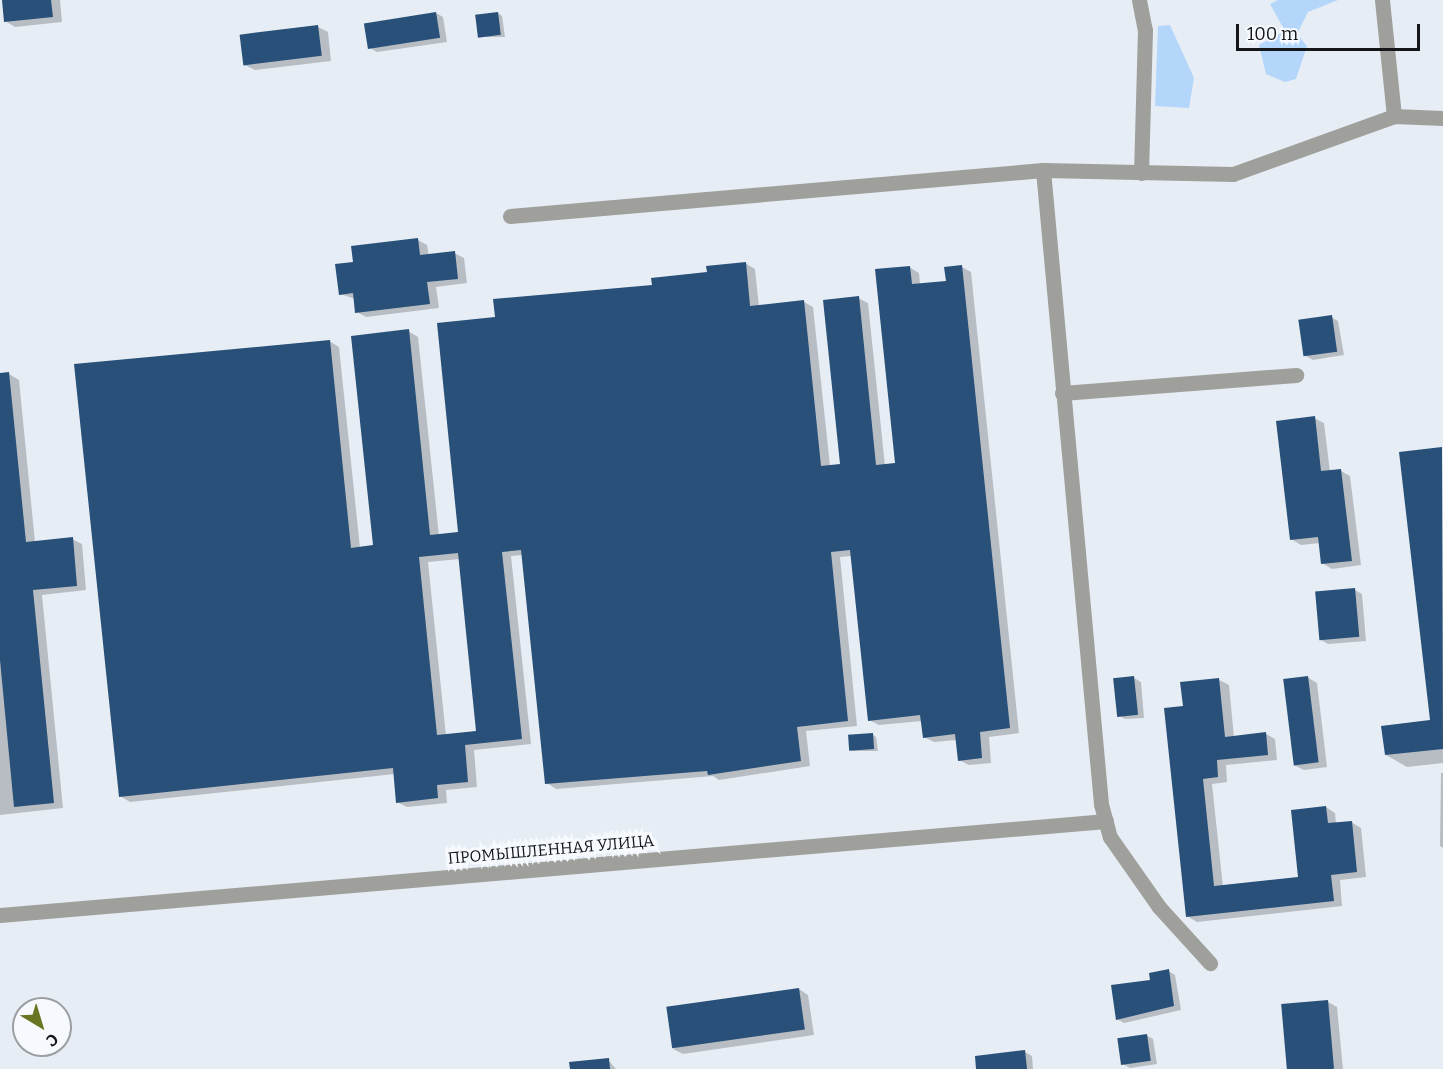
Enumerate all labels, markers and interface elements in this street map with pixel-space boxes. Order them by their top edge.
scale bar [1239,12,1424,50]
text: 100 m [1247,23,1298,45]
street label: ПРОМЫШЛЕННАЯ УЛИЦА [447,831,655,869]
north arrow [12,997,72,1057]
text: С [42,1029,62,1051]

